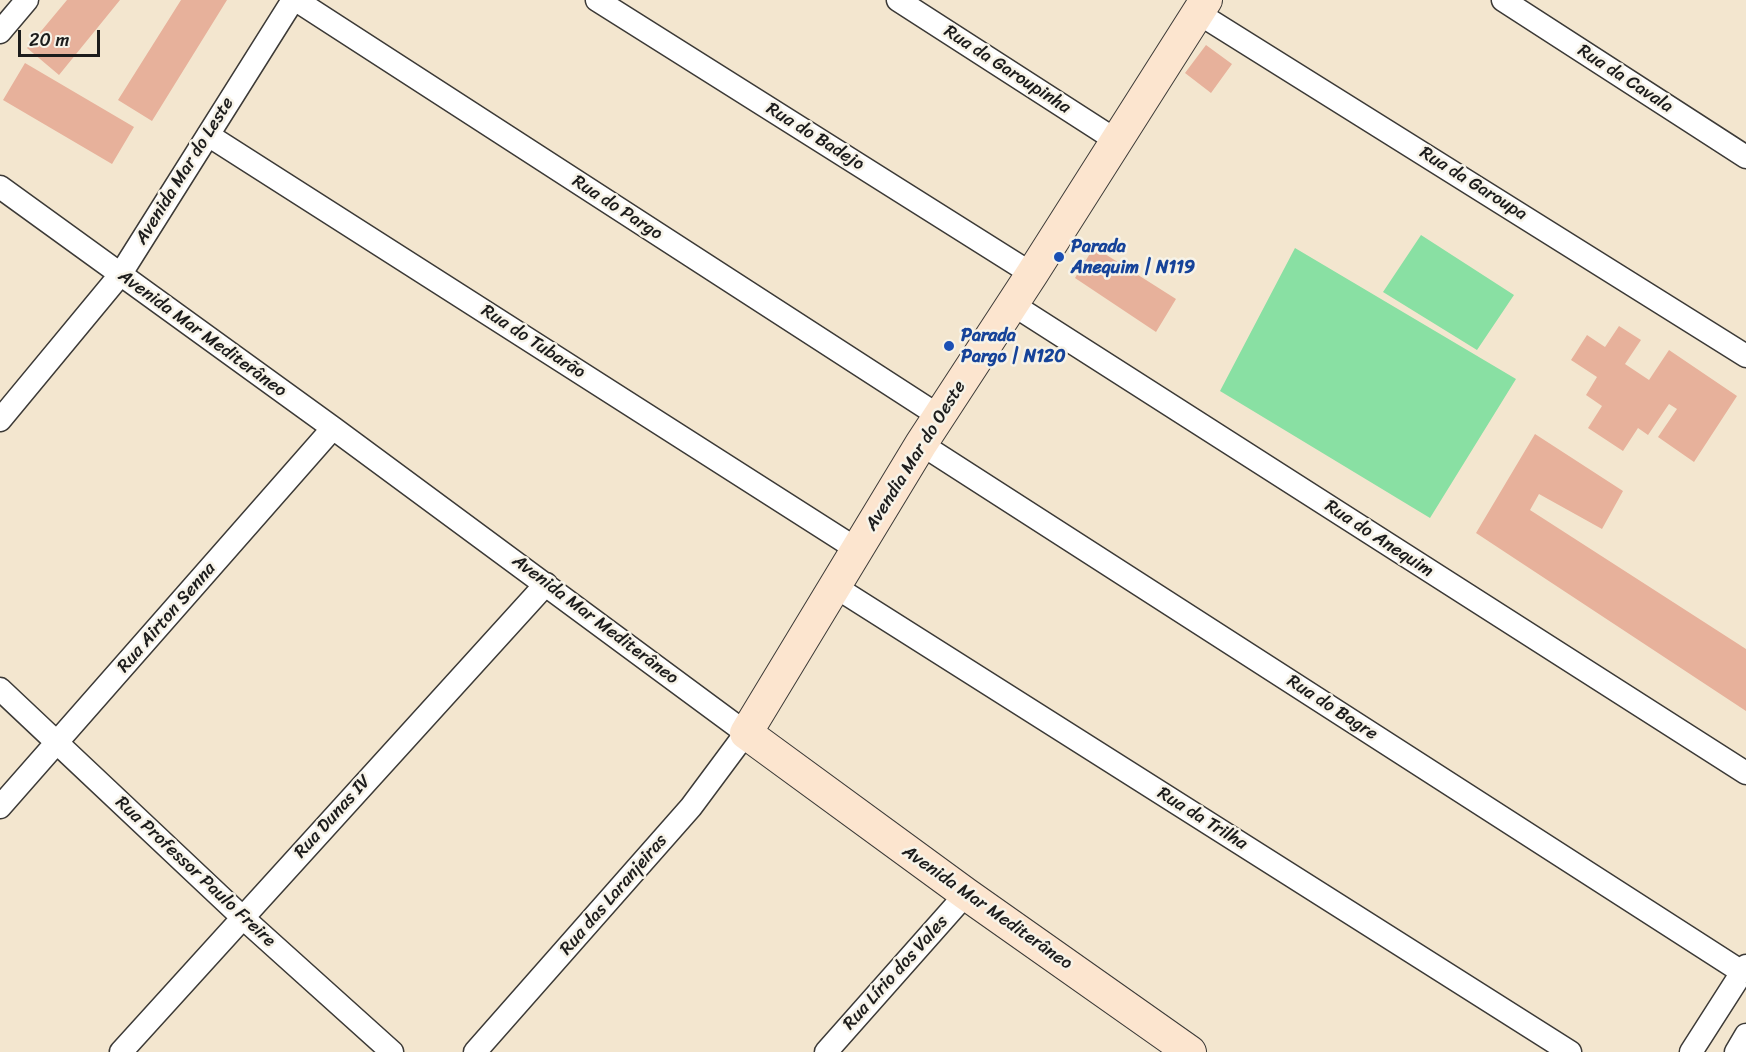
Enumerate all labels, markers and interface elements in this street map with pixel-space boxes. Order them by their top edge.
scale bar [21,18,104,56]
street label: Rua da Garoupinha [940,21,1074,119]
text: 20 m [29,24,69,56]
street label: Rua da Cavala [1573,40,1677,118]
street label: Avenida Mar do Leste [131,93,239,249]
street label: Rua do Badejo [762,98,868,176]
street label: Rua da Garoupa [1415,142,1531,226]
street label: Rua do Pargo [568,171,666,245]
place label: Parada Anequim | N119 [1071,236,1195,278]
marker: Parada Anequim | N119 [1052,250,1066,264]
street label: Avenida Mar Mediterâneo [114,266,290,402]
street label: Rua do Tubarão [477,300,589,384]
place label: Parada Pargo | N120 [961,325,1066,368]
marker: Parada Pargo | N120 [942,339,956,353]
street label: Avendia Mar do Oeste [861,377,971,535]
street label: Rua do Anequim [1320,496,1438,582]
street label: Avenida Mar Mediterâneo [508,550,682,690]
street label: Rua Airton Senna [113,558,221,678]
street label: Rua do Bagre [1283,671,1381,745]
street label: Rua Dunas IV [290,771,376,863]
street label: Rua da Trilha [1153,783,1251,855]
street label: Rua Professor Paulo Freire [110,792,280,952]
street label: Rua das Laranjeiras [556,830,672,960]
street label: Avenida Mar Mediterâneo [898,841,1076,975]
street label: Rua Lírio dos Vales [839,911,953,1035]

